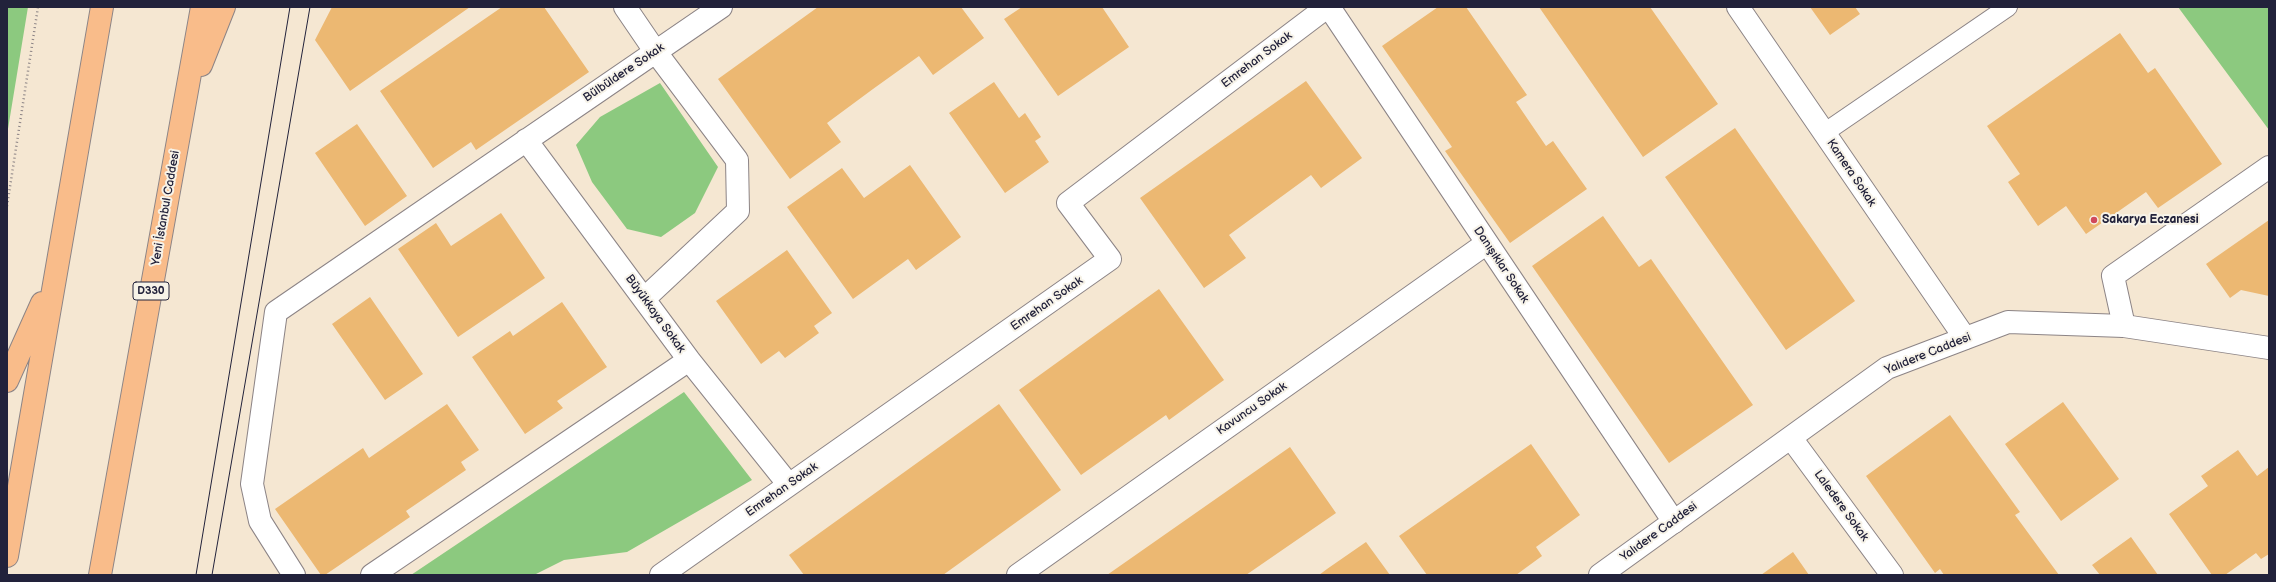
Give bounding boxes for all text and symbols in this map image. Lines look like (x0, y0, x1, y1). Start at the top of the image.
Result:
street label: Emrehan Sokak (1219, 29, 1295, 91)
street label: Bülbüldere Sokak (581, 41, 667, 105)
street label: Kamera Sokak (1823, 137, 1879, 209)
street label: Yeni İstanbul Caddesi (149, 149, 183, 267)
place label: Sakarya Eczanesi (2102, 213, 2199, 227)
marker: Sakarya Eczanesi (2089, 215, 2099, 225)
street label: Danışıklar Sokak (1470, 224, 1532, 306)
street label: Büyükkaya Sokak (622, 272, 688, 356)
street label: Emrehan Sokak (1008, 274, 1086, 334)
road number: D330 (133, 282, 169, 300)
street label: Yalıdere Caddesi (1883, 330, 1973, 378)
street label: Kavuncu Sokak (1214, 379, 1290, 439)
street label: Emrehan Sokak (743, 460, 821, 520)
street label: Laledere Sokak (1811, 468, 1871, 544)
street label: Yalıdere Caddesi (1618, 499, 1700, 565)

